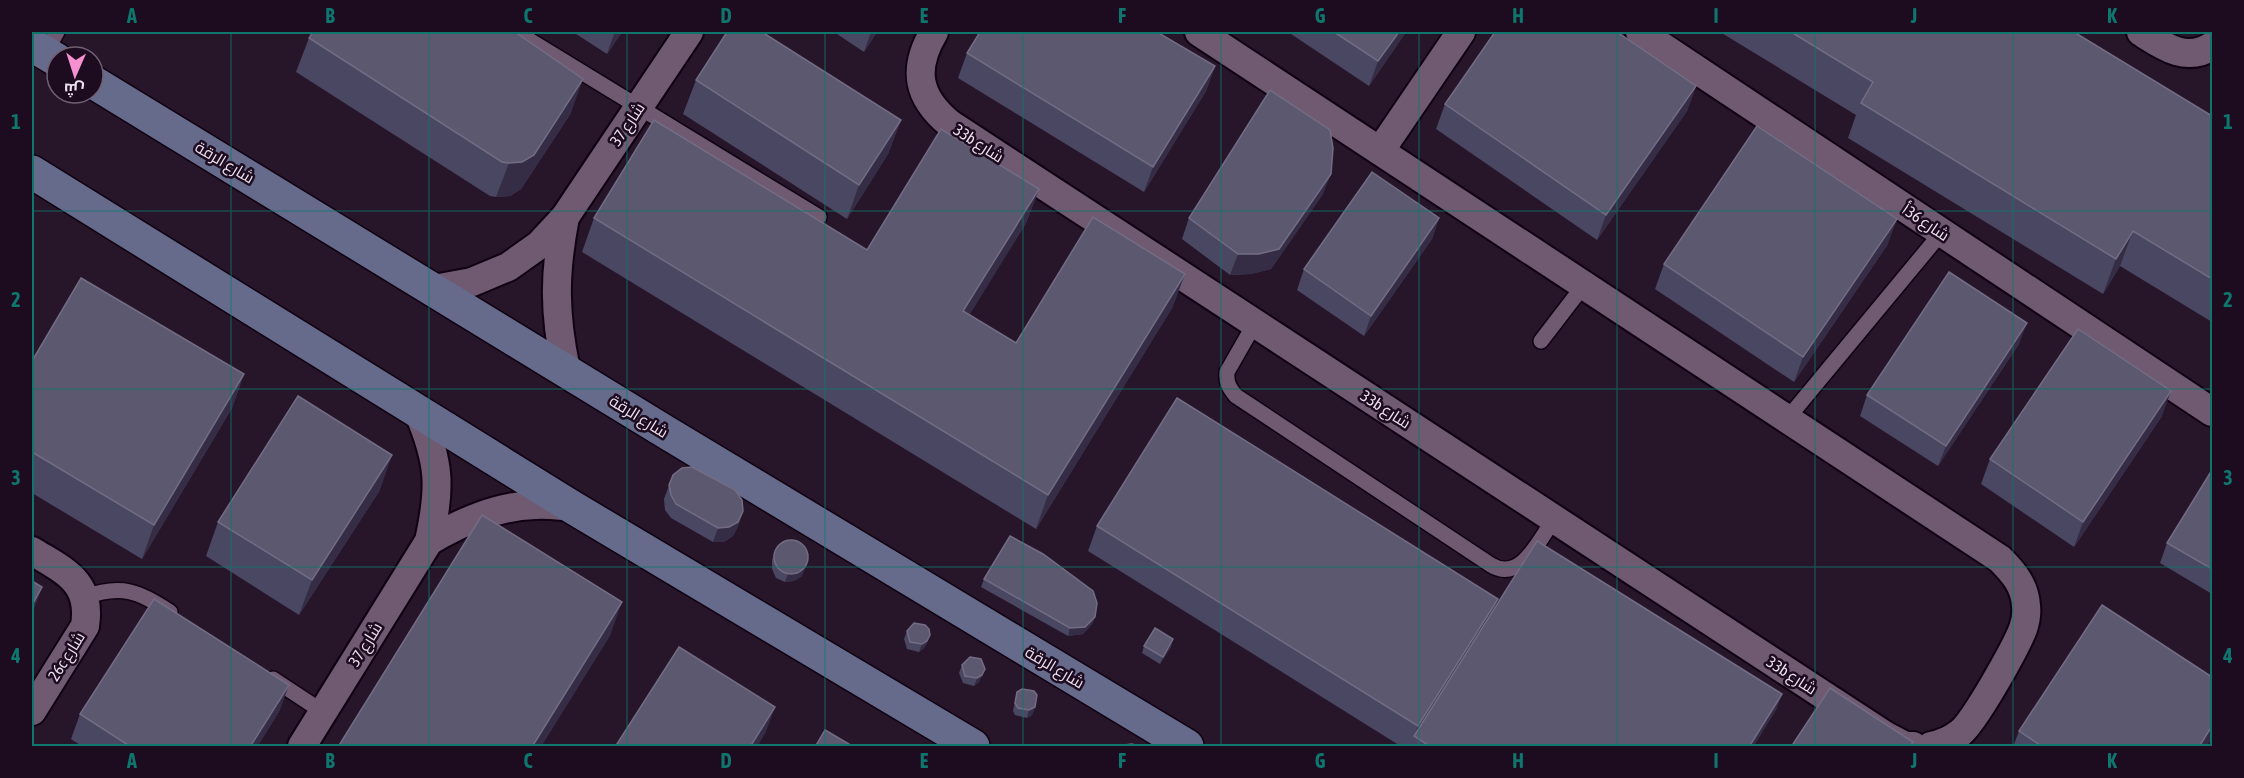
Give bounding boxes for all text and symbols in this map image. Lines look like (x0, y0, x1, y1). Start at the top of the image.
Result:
text: A (126, 4, 137, 27)
text: B (325, 4, 335, 27)
text: C (524, 4, 533, 27)
text: D (720, 4, 732, 27)
text: E (920, 4, 929, 27)
text: F (1118, 4, 1126, 27)
text: G (1315, 4, 1326, 27)
text: H (1512, 4, 1524, 27)
text: I (1713, 4, 1719, 27)
text: J (1910, 4, 1917, 27)
text: K (2107, 4, 2117, 27)
north arrow (45, 45, 105, 105)
text: ش (63, 79, 85, 100)
street label: شارع 37 (606, 99, 650, 151)
text: 1 (11, 110, 21, 133)
text: 1 (2223, 110, 2233, 133)
street label: 33b شارع (949, 120, 1007, 168)
street label: شارع الرقة (191, 137, 258, 189)
street label: شارع 36أ (1898, 200, 1953, 247)
text: 2 (11, 288, 21, 311)
text: 2 (2223, 288, 2233, 311)
street label: 33b شارع (1356, 386, 1414, 434)
street label: شارع الرقة (605, 391, 672, 444)
text: 3 (11, 466, 21, 489)
text: 3 (2223, 466, 2233, 489)
street label: شارع 37 (345, 619, 388, 671)
street label: 26c شارع (44, 628, 91, 685)
street label: شارع الرقة (1021, 642, 1088, 694)
text: 4 (10, 644, 21, 667)
text: 4 (2222, 644, 2233, 667)
street label: 33b شارع (1762, 652, 1820, 700)
text: A (126, 749, 137, 772)
text: B (325, 749, 335, 772)
text: C (524, 749, 533, 772)
text: D (720, 749, 732, 772)
text: E (920, 749, 929, 772)
text: F (1118, 749, 1126, 772)
text: G (1315, 749, 1326, 772)
text: H (1512, 749, 1524, 772)
text: I (1713, 749, 1719, 772)
text: J (1910, 749, 1917, 772)
text: K (2107, 749, 2117, 772)

